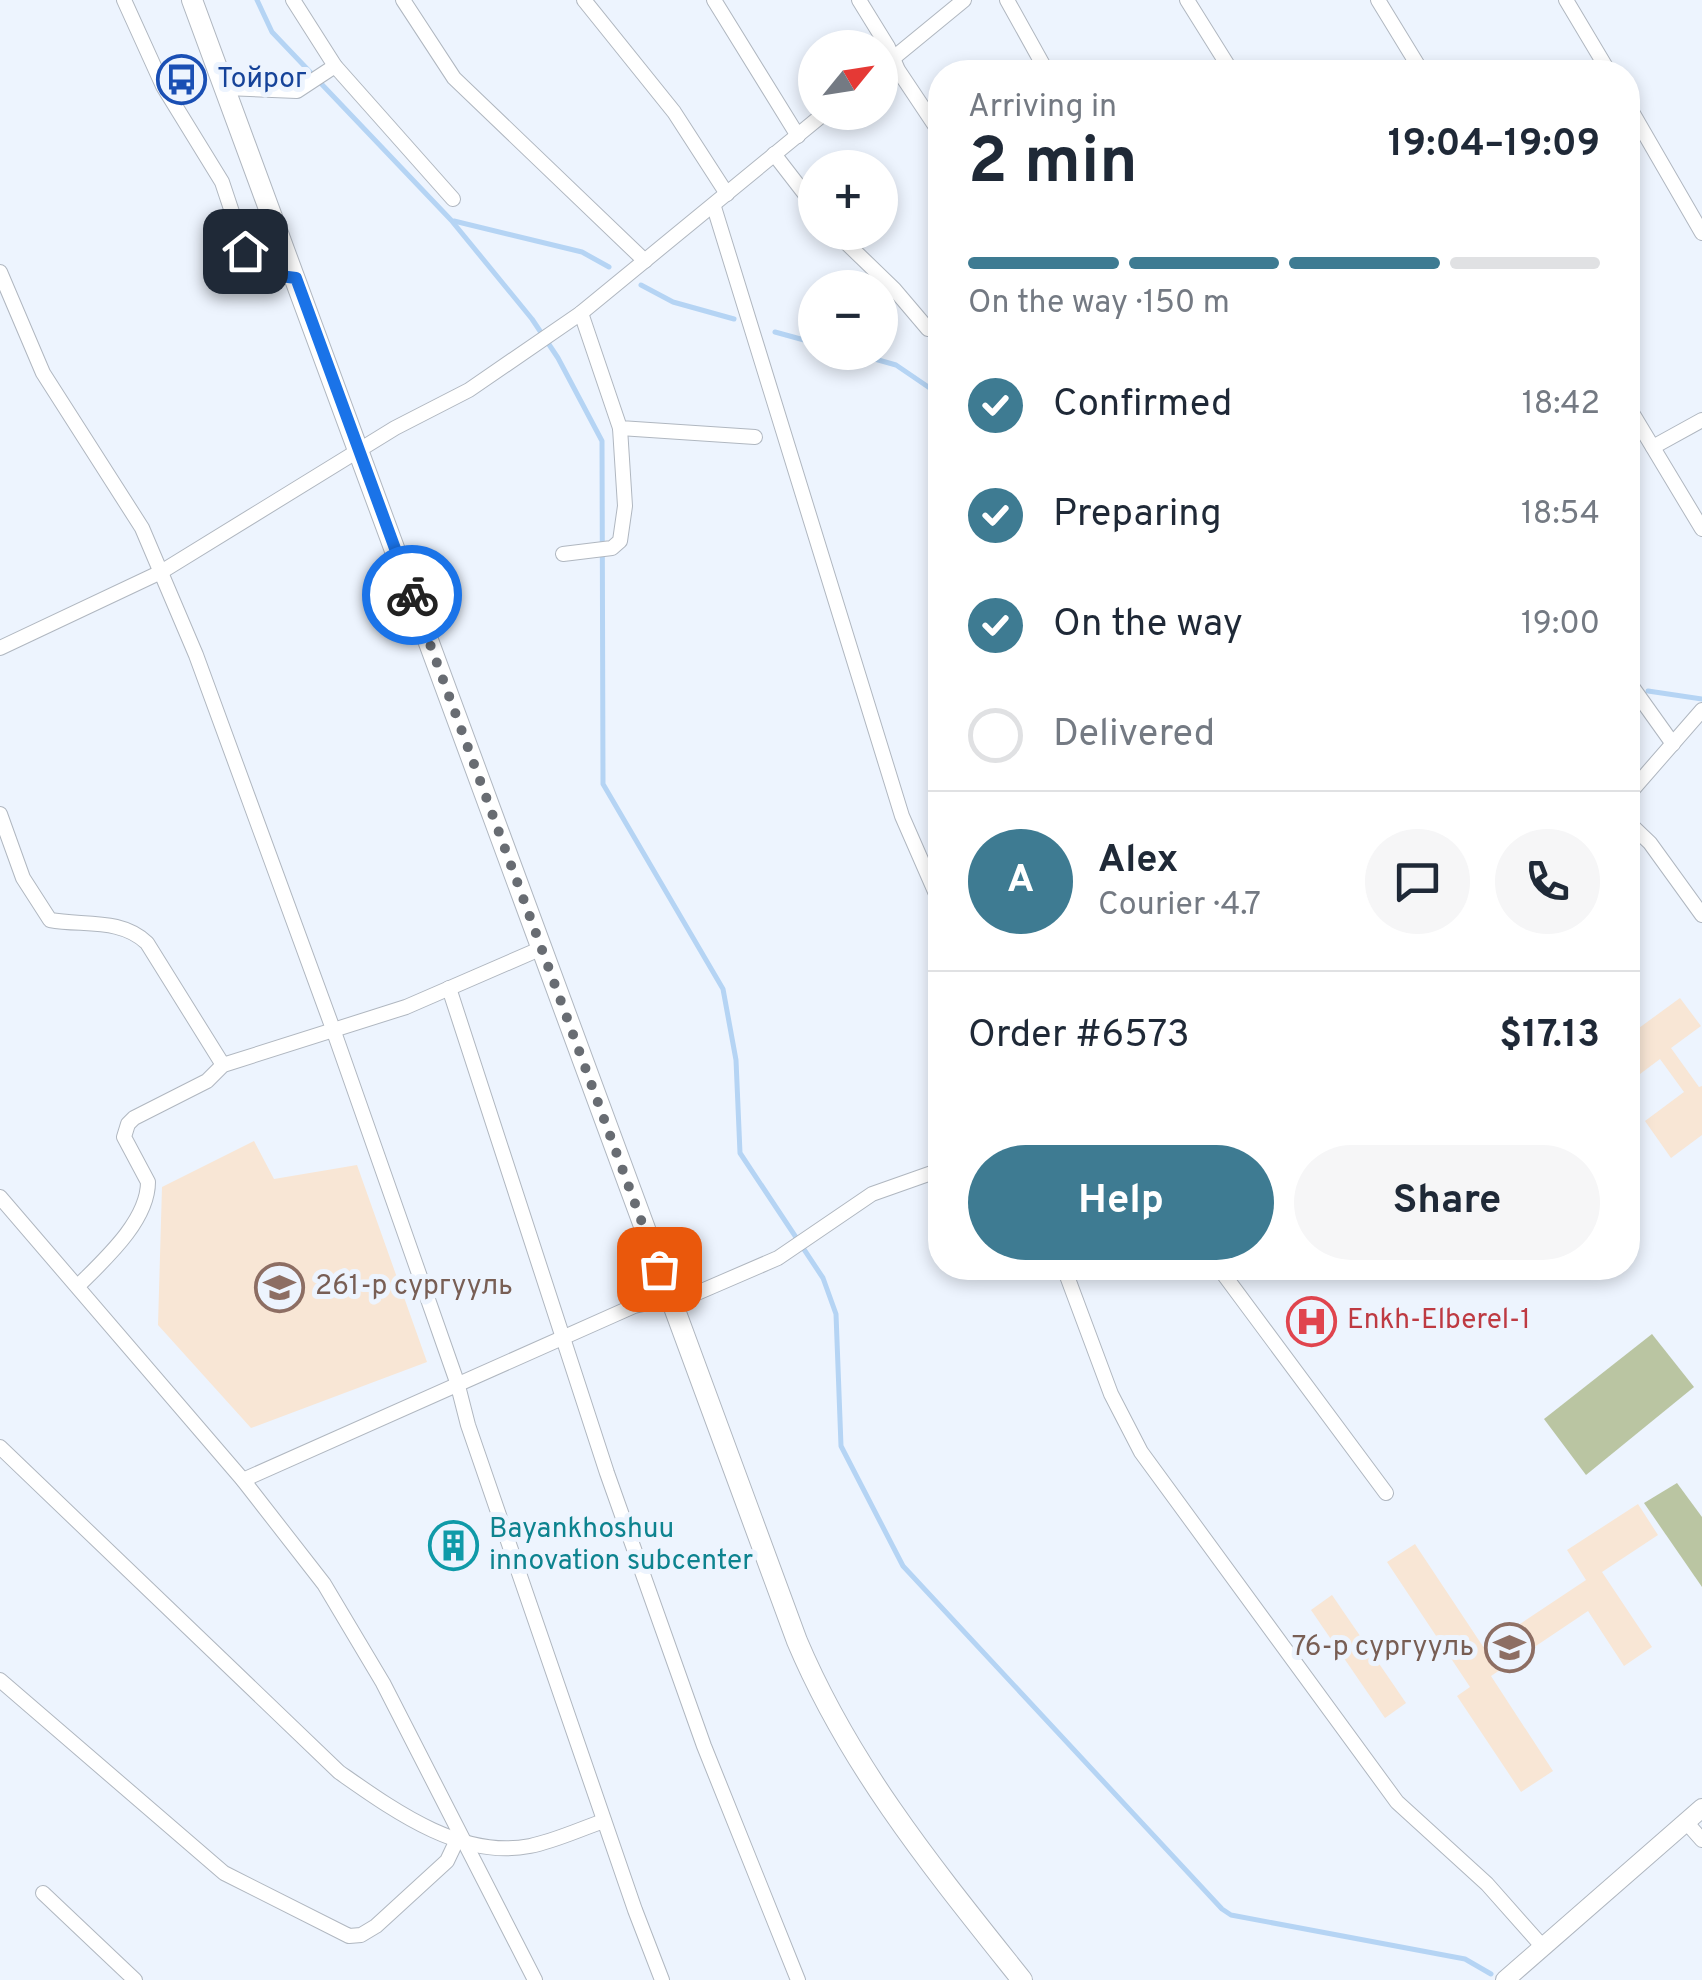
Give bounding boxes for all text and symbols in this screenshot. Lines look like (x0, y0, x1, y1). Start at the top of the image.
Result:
north arrow (798, 30, 898, 130)
map controls (798, 30, 898, 370)
bus stop icon: Тойрог (156, 54, 208, 106)
place label: Тойрог (217, 62, 307, 98)
text: Arriving in (968, 88, 1117, 128)
text: 19:04–19:09 (1388, 121, 1600, 170)
text: 2 min (968, 124, 1138, 206)
button: + (798, 150, 898, 250)
pin (203, 209, 288, 294)
icon: home (218, 224, 273, 279)
button: − (798, 270, 898, 370)
text: On the way · 150 m (968, 284, 1230, 324)
icon: check (968, 378, 1023, 433)
text: Confirmed (1053, 381, 1232, 430)
text: 18:42 (1522, 385, 1600, 425)
icon: check (968, 488, 1023, 543)
text: Preparing (1053, 491, 1222, 540)
text: 18:54 (1521, 495, 1600, 535)
courier (362, 545, 462, 645)
icon: bike (385, 568, 440, 623)
icon: check (968, 598, 1023, 653)
text: On the way (1053, 601, 1243, 650)
text: 19:00 (1521, 605, 1600, 645)
text: Delivered (1053, 711, 1215, 760)
button: chat (1365, 829, 1470, 934)
button: phone (1495, 829, 1600, 934)
text: Alex (1098, 837, 1178, 886)
text: A (1007, 857, 1034, 906)
text: Courier · 4.7 (1098, 886, 1261, 926)
text: Order #6573 (968, 1012, 1190, 1061)
text: $17.13 (1499, 1012, 1600, 1061)
button: Help (968, 1145, 1274, 1260)
button: Share (1294, 1145, 1600, 1260)
pin (617, 1227, 702, 1312)
icon: bag (632, 1242, 687, 1297)
school or university icon: 261-р сургууль (254, 1261, 306, 1313)
place label: 261-р сургууль (315, 1269, 513, 1305)
hospital icon: Enkh-Elberel-1 (1286, 1295, 1338, 1347)
place label: Enkh-Elberel-1 (1347, 1303, 1531, 1339)
place label: Bayankhoshuu innovation subcenter (489, 1512, 753, 1580)
building icon: Bayankhoshuu innovation subcenter (428, 1520, 480, 1572)
school or university icon: 76-р сургууль (1483, 1622, 1535, 1674)
place label: 76-р сургууль (1292, 1630, 1474, 1666)

